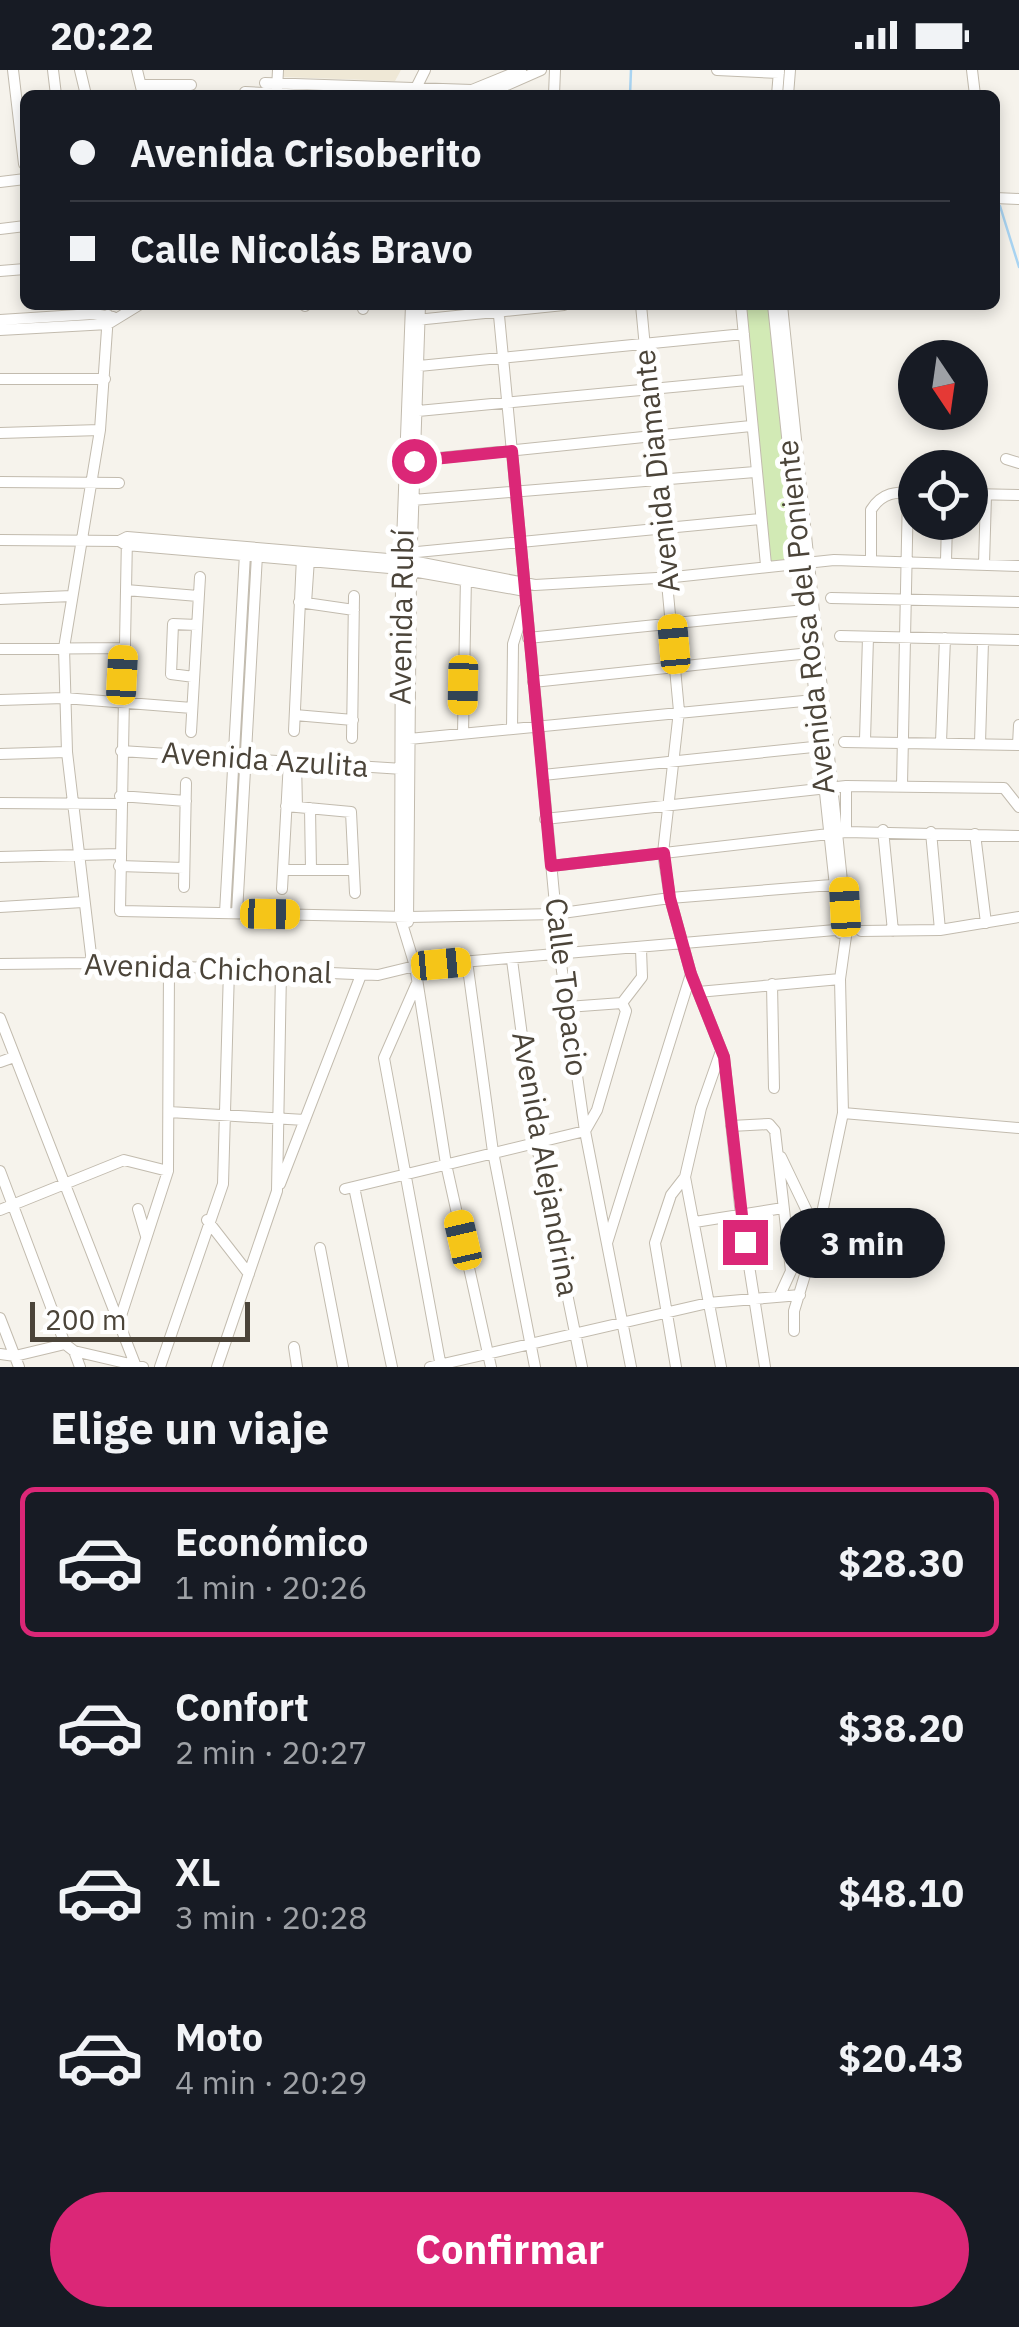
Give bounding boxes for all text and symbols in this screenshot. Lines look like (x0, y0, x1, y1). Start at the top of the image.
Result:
text: 20:22 (50, 11, 154, 60)
text: Avenida Crisoberito (130, 128, 482, 177)
text: Calle Nicolás Bravo (130, 224, 473, 273)
north arrow (898, 340, 988, 430)
map controls (898, 340, 988, 540)
street label: Avenida Diamante (623, 348, 688, 595)
street label: Avenida Rosa del Poniente (766, 438, 843, 796)
route start (392, 439, 437, 484)
button: locate (898, 450, 988, 540)
street label: Avenida Rubí (379, 528, 422, 705)
car (656, 613, 692, 675)
car (105, 644, 139, 706)
car (447, 655, 479, 715)
street label: Avenida Azulita (160, 732, 370, 785)
car (828, 876, 862, 938)
street label: Calle Topacio (537, 896, 598, 1078)
car (240, 898, 300, 930)
street label: Avenida Chichonal (83, 944, 333, 991)
car (410, 946, 472, 982)
street label: Avenida Alejandrina (504, 1028, 589, 1299)
car (442, 1207, 484, 1273)
callout: 3 min (780, 1207, 945, 1277)
route end (723, 1220, 768, 1265)
text: 3 min (821, 1222, 904, 1264)
scale bar (30, 1297, 250, 1342)
text: 200 m (45, 1301, 126, 1338)
text: Elige un viaje (50, 1398, 329, 1456)
icon: car (55, 1517, 145, 1607)
text: Económico (175, 1517, 368, 1566)
text: $28.30 (838, 1538, 964, 1587)
text: 1 min · 20:26 (175, 1566, 368, 1608)
icon: car (55, 1682, 145, 1772)
text: Confort (175, 1682, 309, 1731)
text: $38.20 (838, 1703, 964, 1752)
text: 2 min · 20:27 (175, 1731, 368, 1773)
icon: car (55, 1847, 145, 1937)
text: XL (175, 1847, 221, 1896)
text: $48.10 (838, 1868, 964, 1917)
text: 3 min · 20:28 (175, 1896, 368, 1938)
icon: car (55, 2012, 145, 2102)
text: Moto (175, 2012, 263, 2061)
text: $20.43 (838, 2033, 964, 2082)
text: 4 min · 20:29 (175, 2061, 368, 2103)
button: Confirmar (50, 2192, 969, 2307)

